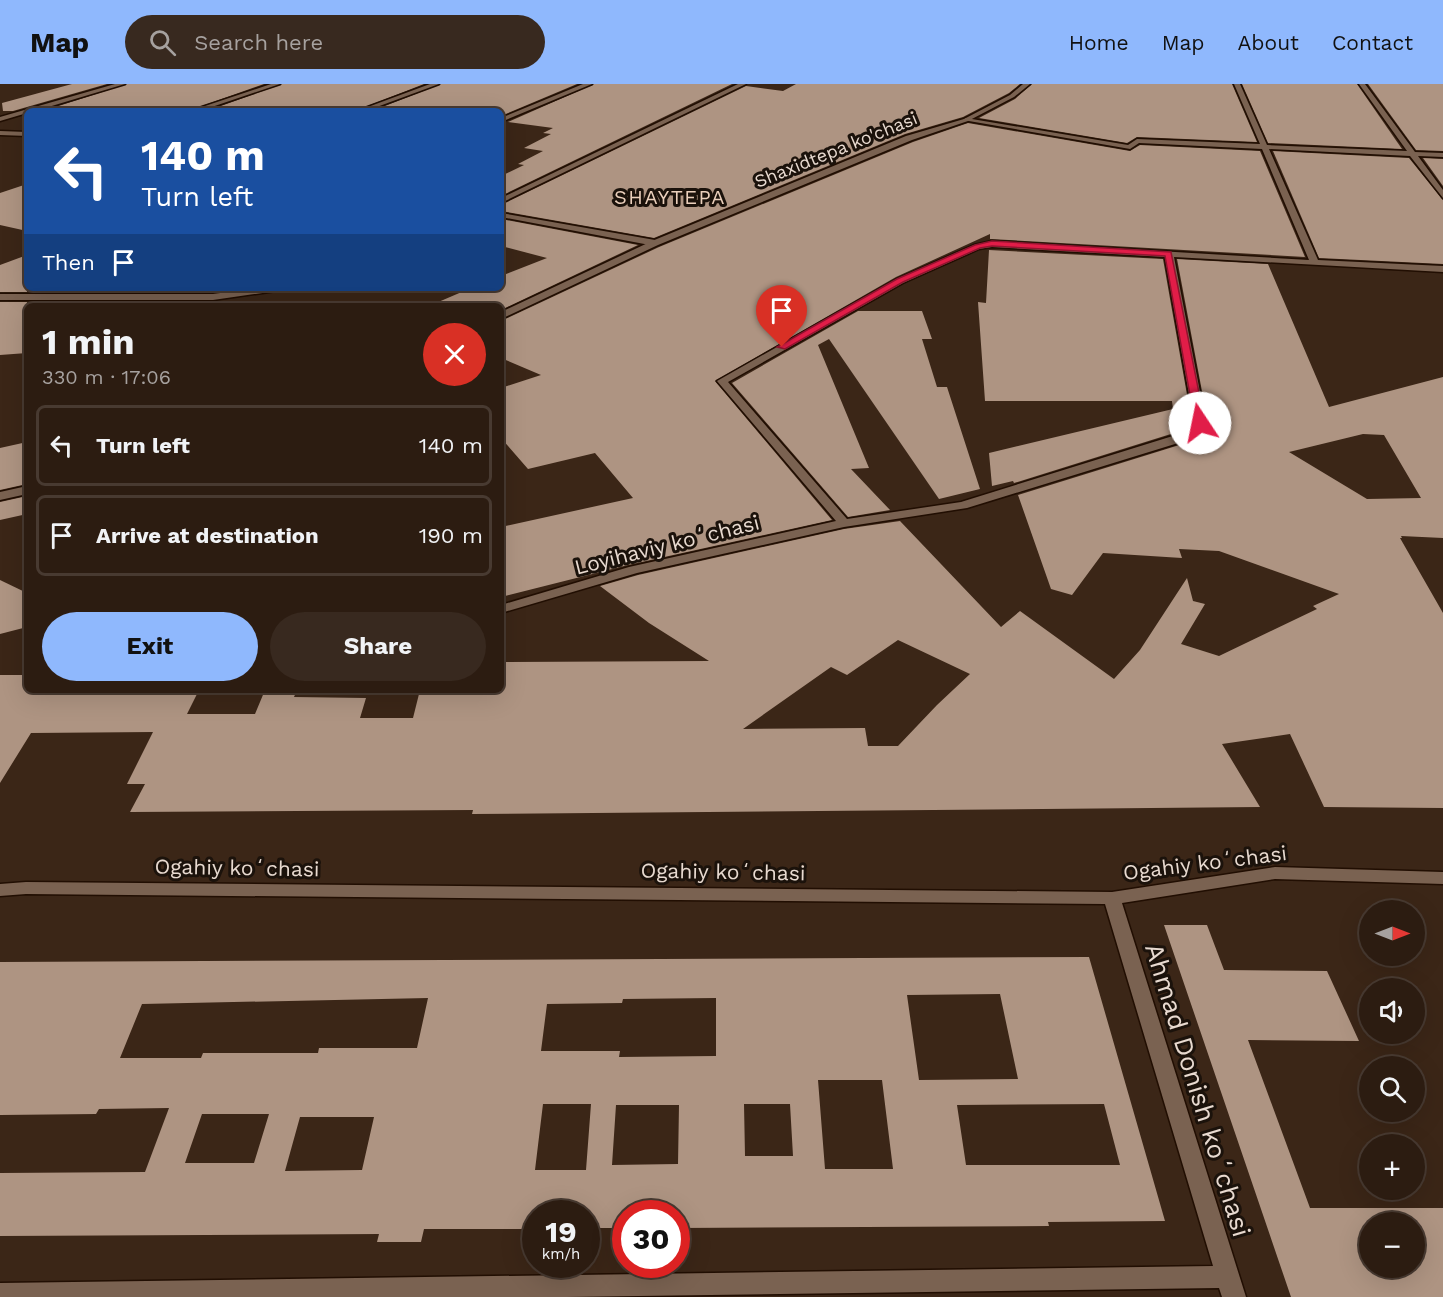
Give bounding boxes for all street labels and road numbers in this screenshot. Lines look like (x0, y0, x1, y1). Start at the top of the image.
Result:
street label: Shaxidtepa ko'chasi (751, 107, 920, 192)
street label: Loyihaviy koʻchasi (572, 509, 762, 580)
street label: Ogahiy koʻchasi (1122, 840, 1288, 885)
street label: Ogahiy koʻchasi (154, 854, 320, 881)
street label: Ogahiy koʻchasi (640, 858, 806, 885)
street label: Ahmad Donish koʻchasi (1139, 940, 1257, 1240)

